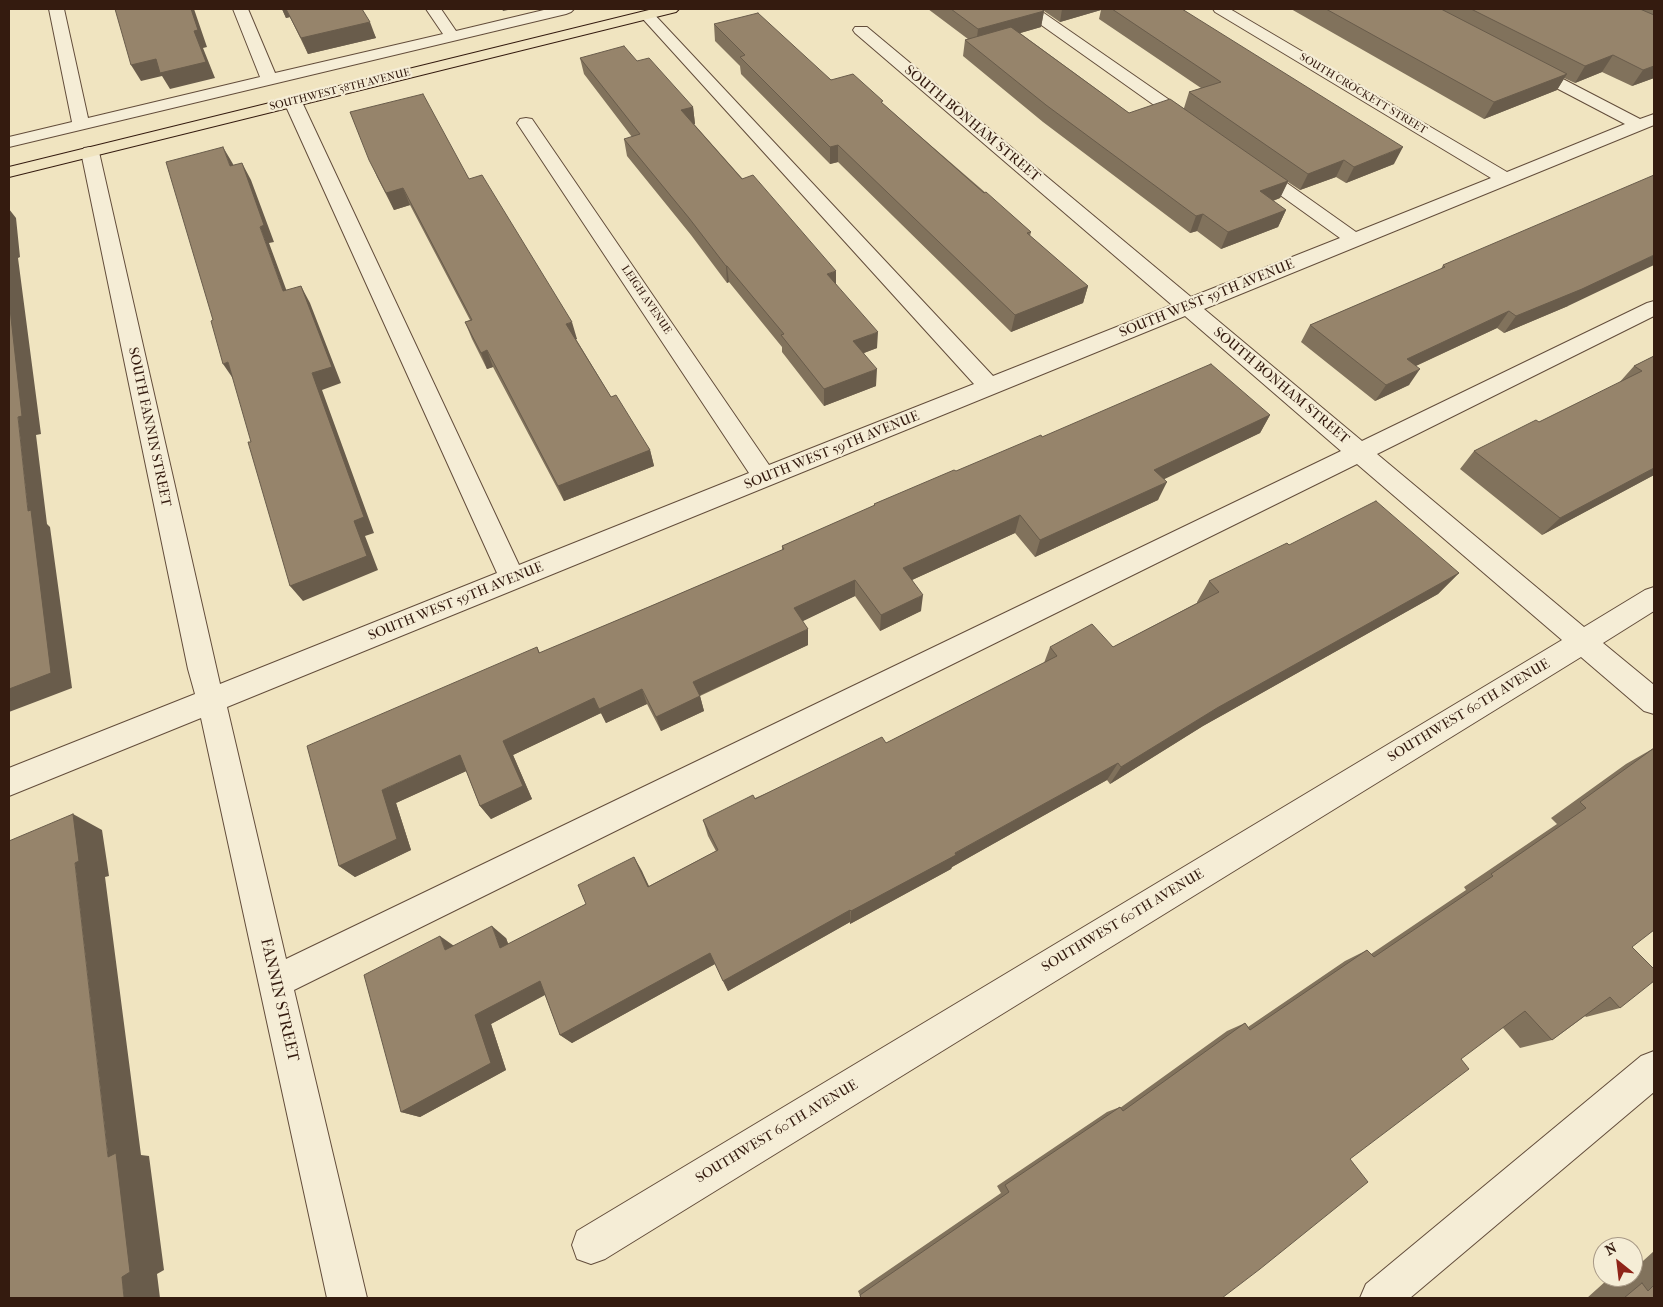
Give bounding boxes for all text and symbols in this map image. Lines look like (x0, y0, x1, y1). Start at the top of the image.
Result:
street label: SOUTH CROCKETT STREET (1297, 51, 1429, 137)
street label: SOUTH BONHAM STREET (901, 62, 1043, 186)
street label: SOUTHWEST 58TH AVENUE (268, 66, 412, 114)
street label: SOUTH WEST 59TH AVENUE (1117, 256, 1297, 342)
street label: LEIGH AVENUE (618, 263, 674, 337)
street label: SOUTH BONHAM STREET (1210, 324, 1352, 448)
street label: SOUTH FANNIN STREET (124, 346, 174, 508)
street label: SOUTH WEST 59TH AVENUE (742, 408, 922, 494)
street label: SOUTH WEST 59TH AVENUE (366, 559, 546, 645)
street label: SOUTHWEST 60TH AVENUE (1385, 656, 1553, 766)
street label: SOUTHWEST 60TH AVENUE (1039, 866, 1207, 976)
street label: FANNIN STREET (256, 937, 302, 1063)
street label: SOUTHWEST 60TH AVENUE (693, 1077, 861, 1187)
north arrow (1593, 1237, 1643, 1287)
text: N (1602, 1239, 1620, 1259)

